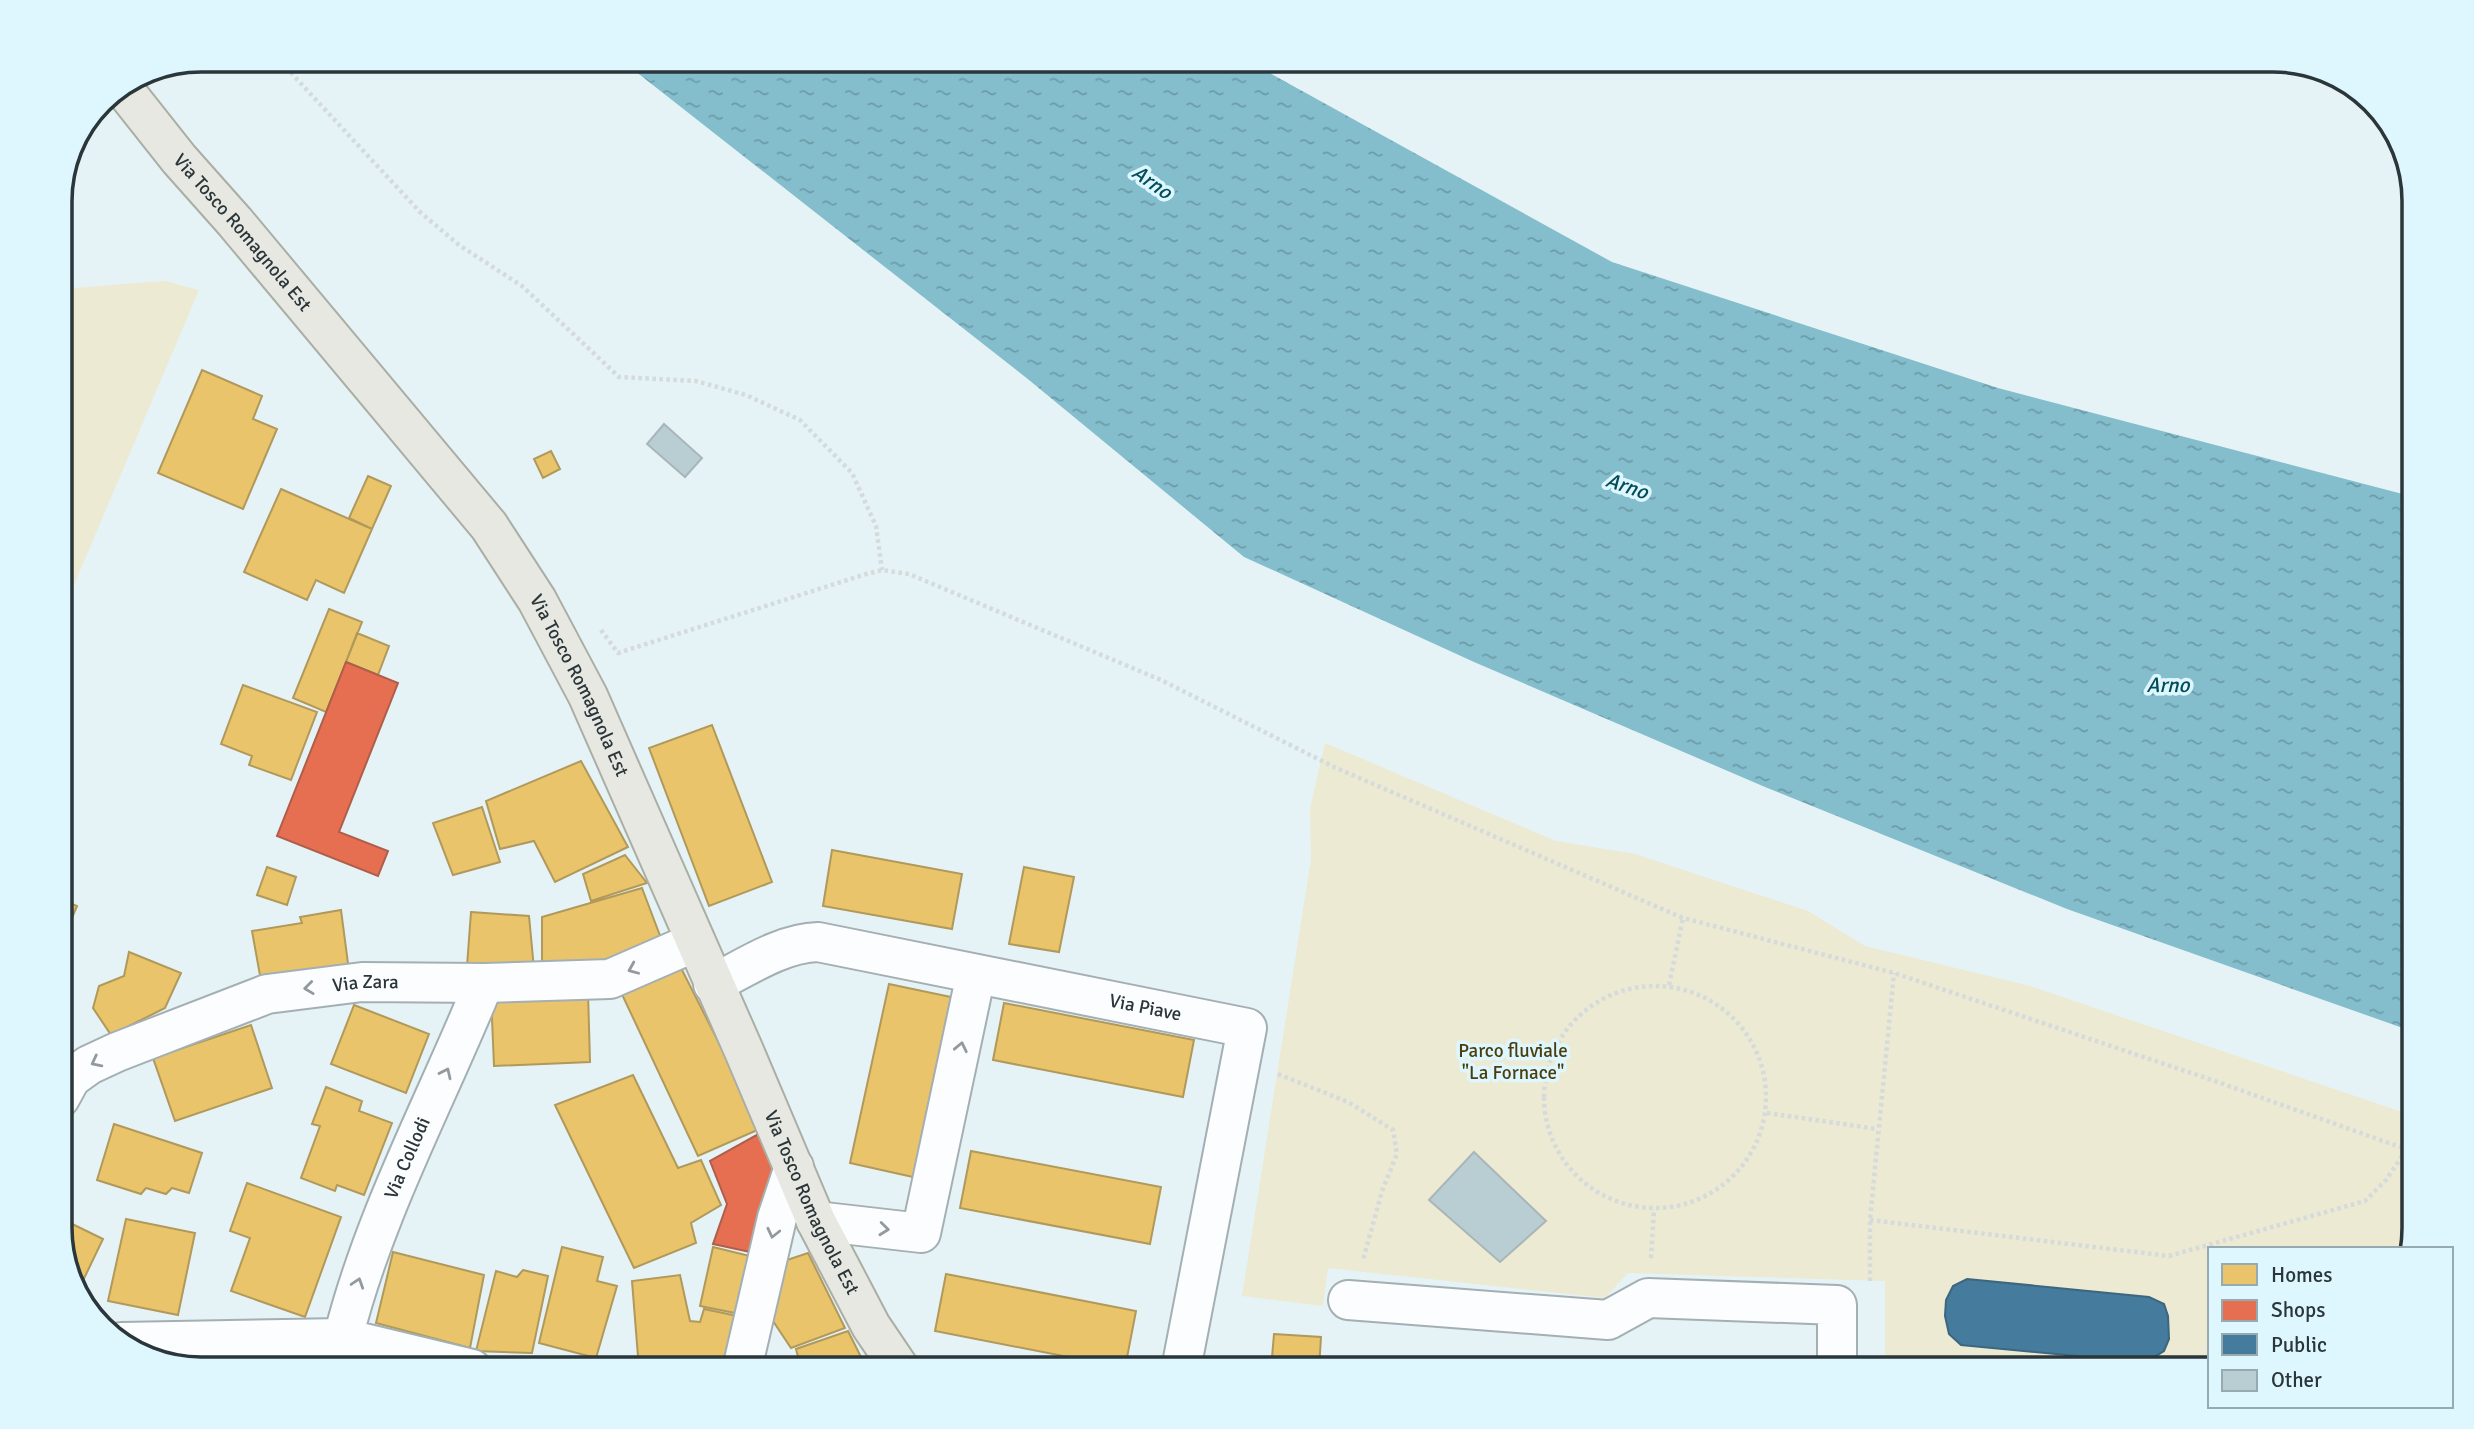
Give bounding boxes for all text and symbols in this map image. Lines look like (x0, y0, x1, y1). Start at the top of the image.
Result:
street label: Via Tosco Romagnola Est (168, 149, 317, 317)
water label: Arno (1127, 159, 1178, 206)
water label: Arno (1602, 467, 1653, 506)
street label: Via Tosco Romagnola Est (524, 590, 634, 781)
water label: Arno (2147, 672, 2191, 698)
one-way arrow (627, 961, 639, 975)
street label: Via Zara (331, 970, 399, 998)
one-way arrow (304, 981, 315, 996)
street label: Via Piave (1107, 989, 1184, 1027)
park label: Parco fluviale "La Fornace" (1458, 1039, 1568, 1085)
one-way arrow (952, 1041, 967, 1053)
one-way arrow (91, 1054, 103, 1068)
one-way arrow (438, 1068, 452, 1080)
street label: Via Tosco Romagnola Est (759, 1107, 865, 1299)
street label: Via Collodi (379, 1113, 436, 1203)
one-way arrow (878, 1221, 890, 1236)
one-way arrow (767, 1227, 782, 1239)
legend (2208, 1247, 2453, 1408)
text: Homes (2271, 1262, 2333, 1288)
one-way arrow (350, 1277, 364, 1289)
text: Shops (2271, 1297, 2325, 1323)
text: Public (2271, 1332, 2327, 1358)
text: Other (2271, 1367, 2322, 1393)

